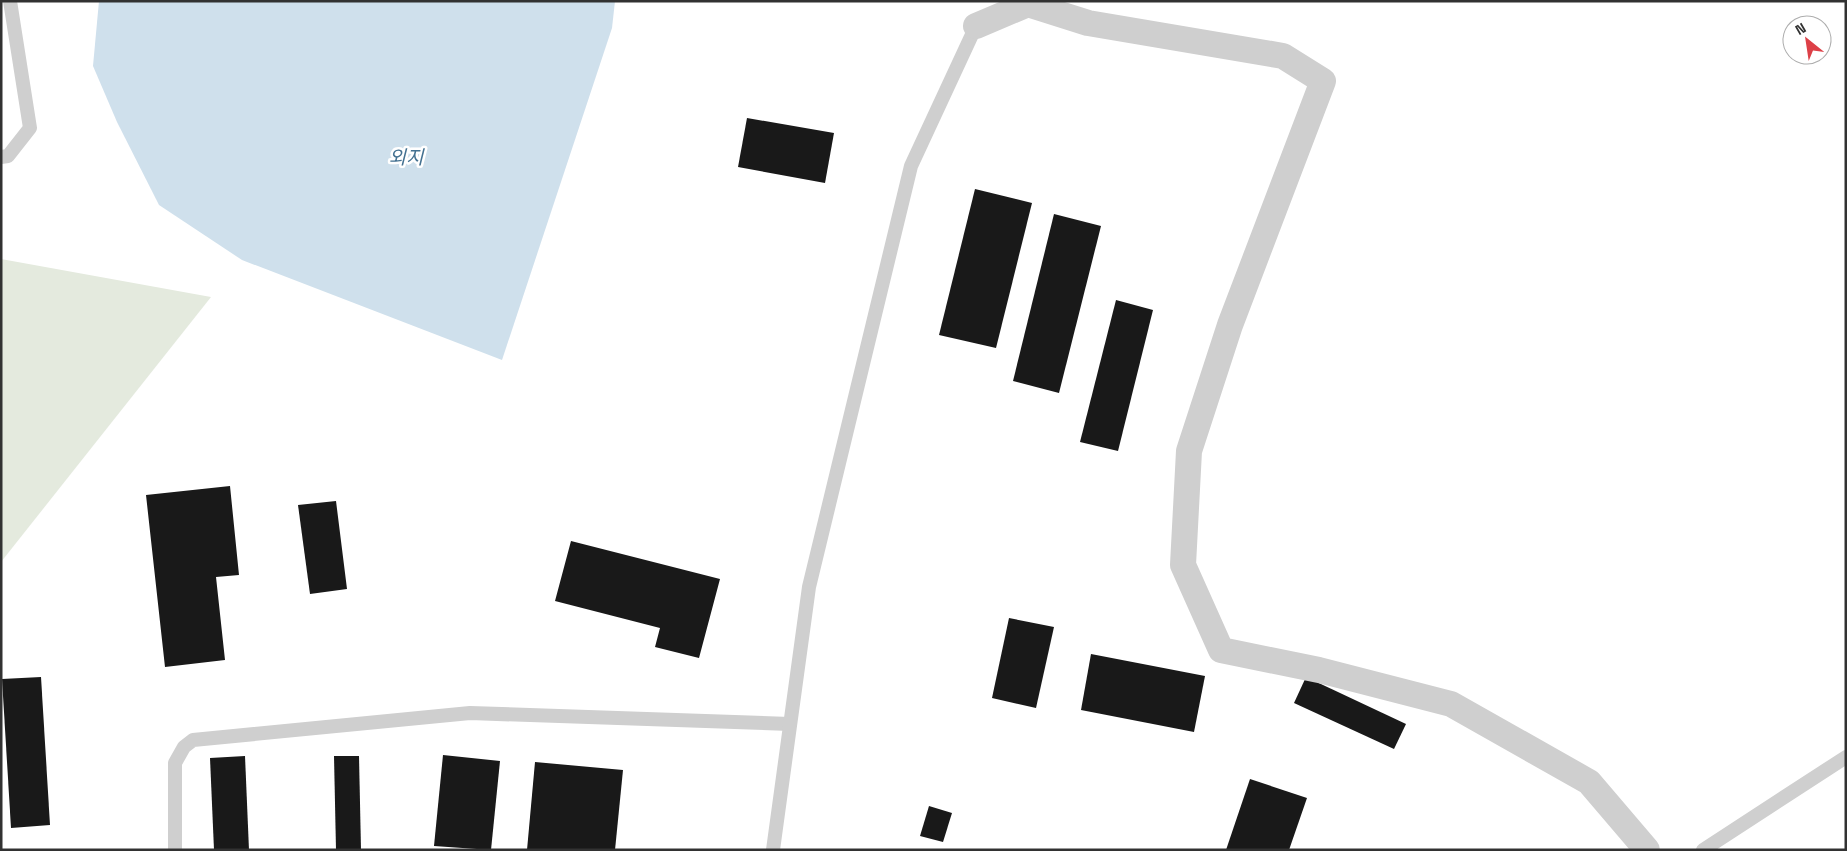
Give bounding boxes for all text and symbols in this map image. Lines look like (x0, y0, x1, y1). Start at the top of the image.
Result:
north arrow (1782, 15, 1832, 65)
text: N (1792, 19, 1809, 39)
water label: 외지 (389, 145, 425, 170)

